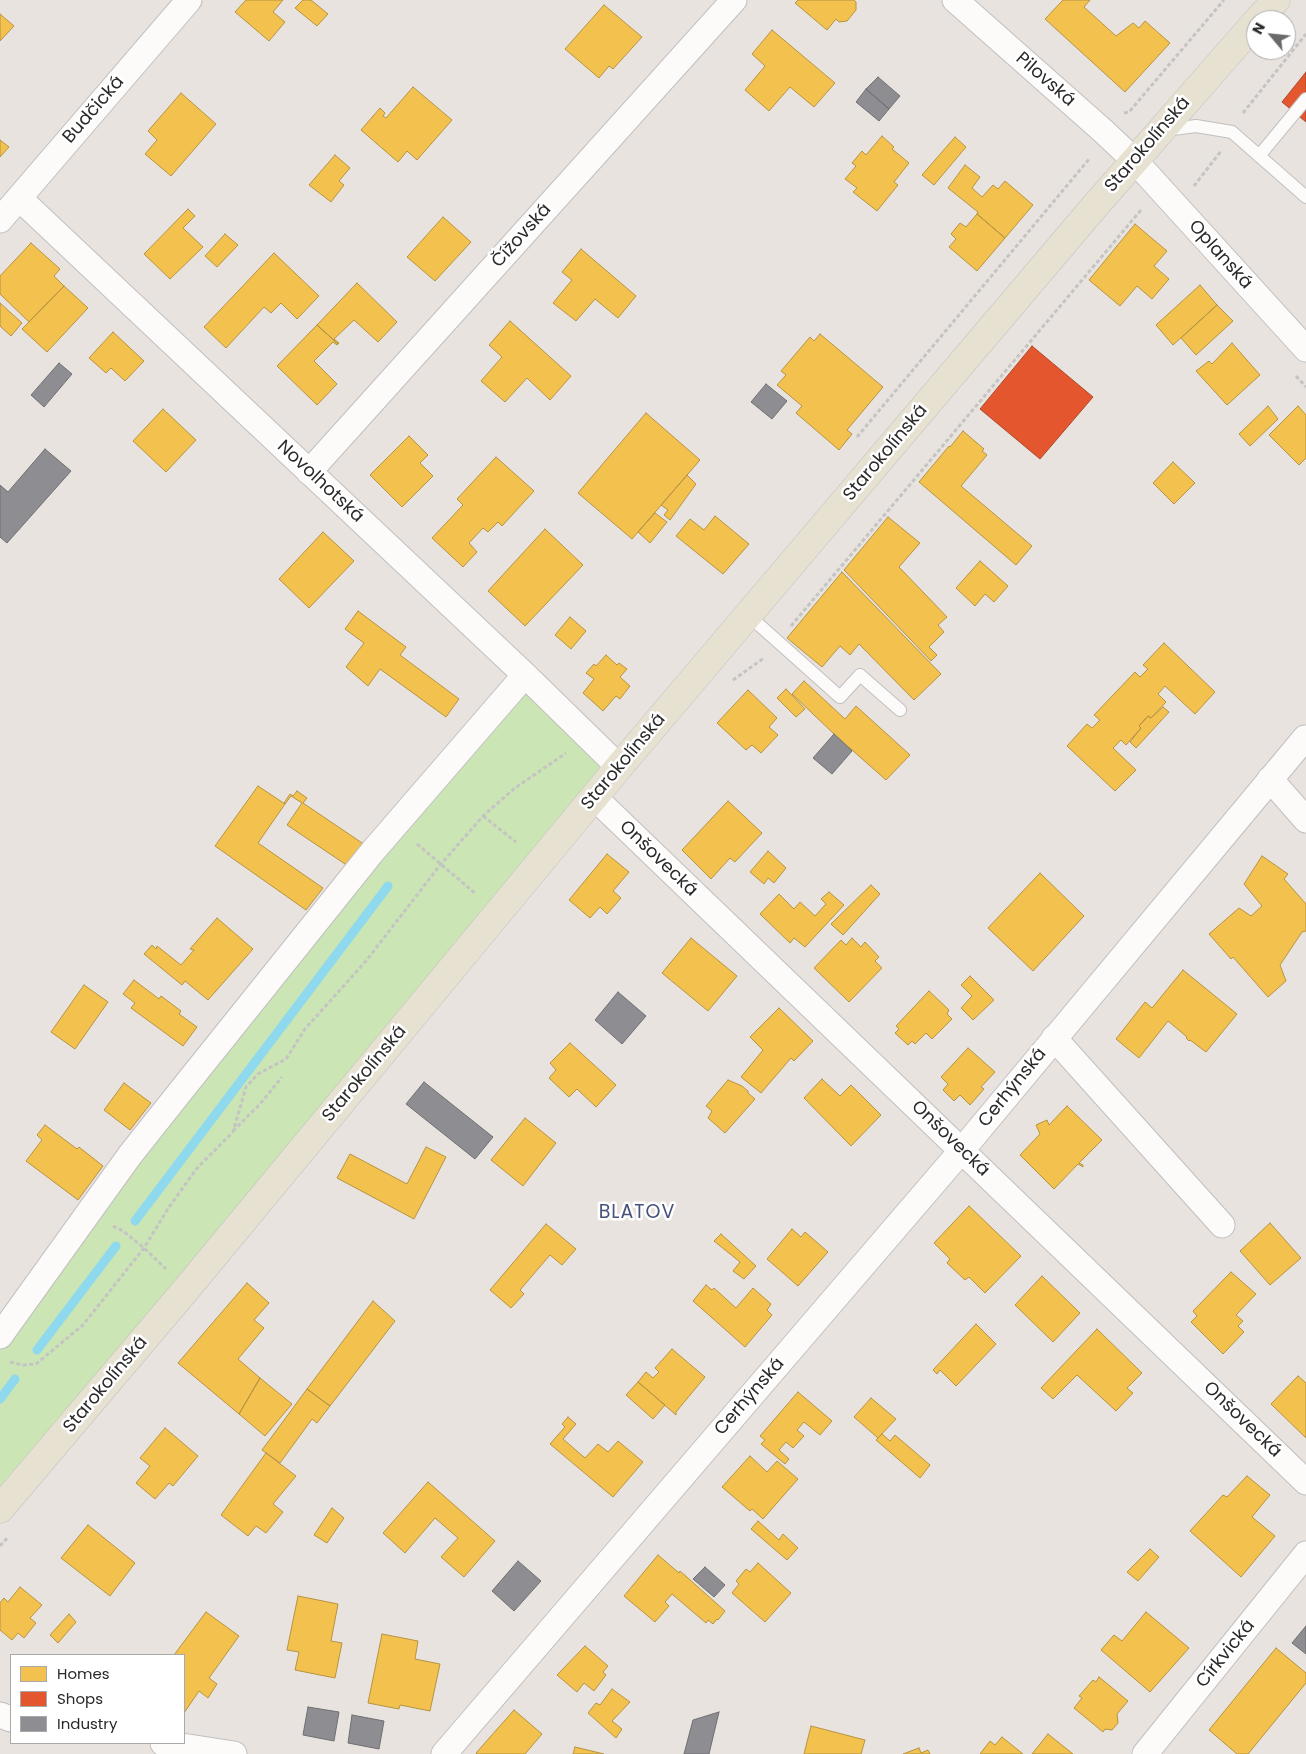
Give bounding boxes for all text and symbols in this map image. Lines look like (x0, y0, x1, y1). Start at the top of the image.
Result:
north arrow (1246, 10, 1296, 60)
text: N (1247, 19, 1270, 38)
street label: Pilovská (1011, 48, 1079, 112)
street label: Budčická (59, 72, 129, 148)
street label: Starokolínská (1101, 93, 1195, 197)
street label: Čížovská (488, 199, 556, 273)
street label: Oplanská (1183, 216, 1257, 294)
street label: Starokolínská (839, 400, 933, 506)
street label: Novolhotská (272, 436, 368, 528)
street label: Starokolínská (577, 709, 671, 815)
street label: Onšovecká (614, 816, 702, 902)
street label: Starokolínská (318, 1021, 412, 1127)
street label: Cerhýnská (974, 1044, 1052, 1132)
street label: Onšovecká (906, 1096, 994, 1182)
district label: BLATOV (598, 1202, 676, 1224)
street label: Starokolínská (59, 1332, 153, 1438)
street label: Cerhýnská (710, 1354, 790, 1440)
street label: Onšovecká (1198, 1377, 1286, 1463)
street label: Církvická (1192, 1616, 1260, 1692)
legend (10, 1654, 185, 1744)
text: Homes (57, 1663, 110, 1684)
text: Shops (57, 1688, 103, 1709)
text: Industry (57, 1713, 117, 1734)

